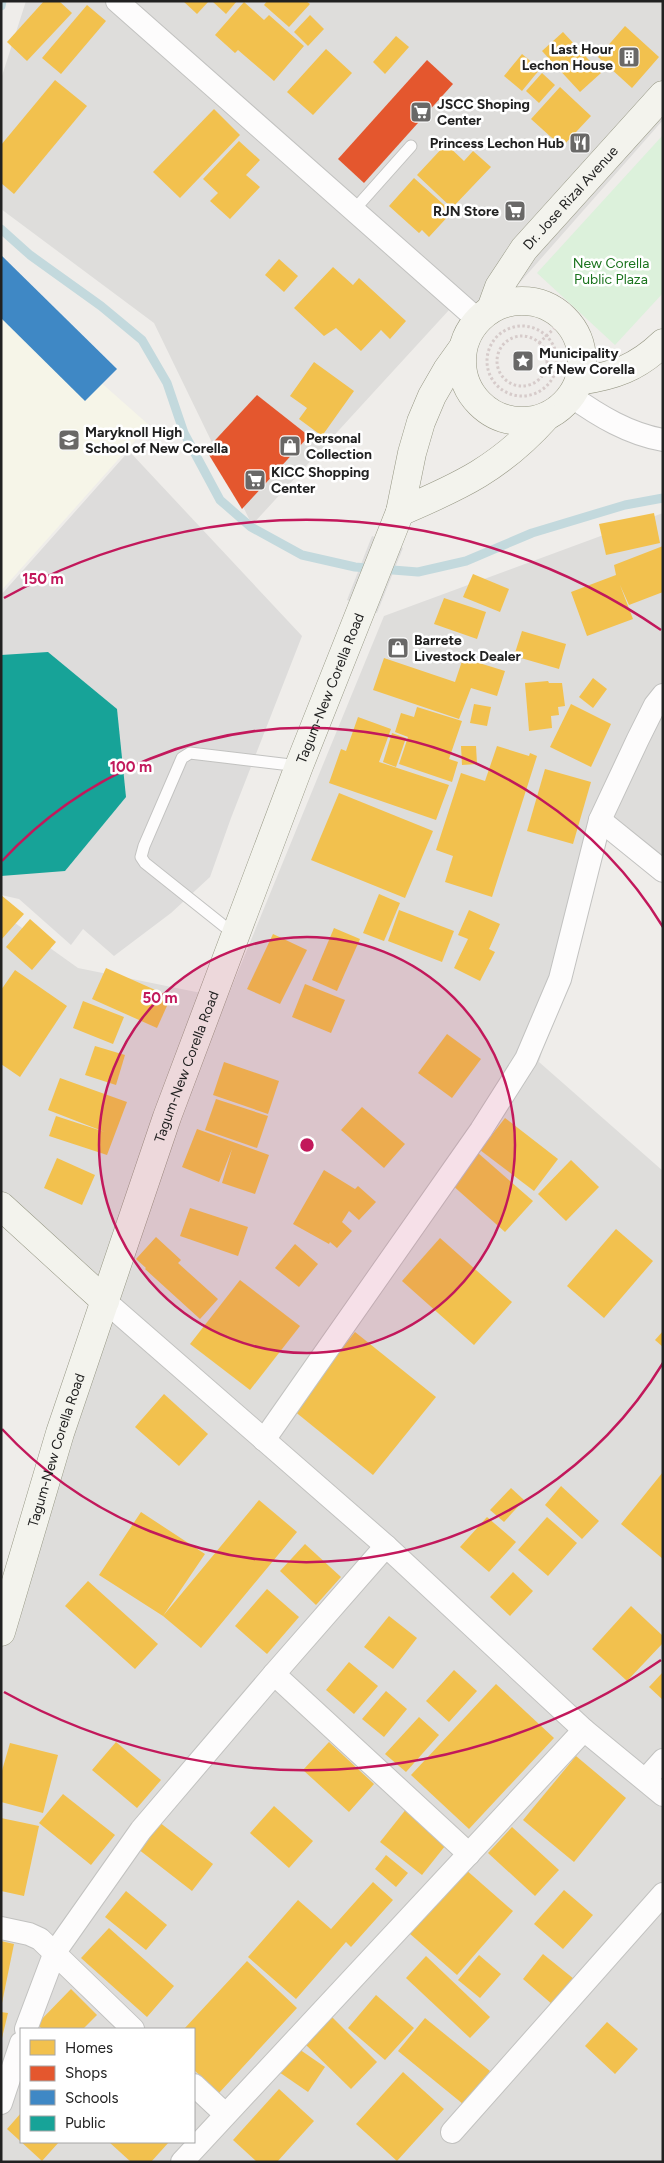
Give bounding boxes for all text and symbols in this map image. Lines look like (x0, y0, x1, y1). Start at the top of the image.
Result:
place label: Last Hour Lechon House (522, 41, 614, 74)
building icon: Last Hour Lechon House (617, 45, 641, 69)
place label: JSCC Shoping Center (437, 96, 530, 129)
supermarket icon: JSCC Shoping Center (409, 100, 433, 124)
restaurant icon: Princess Lechon Hub (568, 131, 592, 155)
place label: Princess Lechon Hub (430, 135, 564, 152)
street label: Dr. Jose Rizal Avenue (520, 142, 622, 253)
supermarket icon: RJN Store (503, 199, 527, 223)
place label: RJN Store (433, 203, 499, 220)
park label: New Corella Public Plaza (573, 255, 649, 288)
place label: Municipality of New Corella (539, 345, 635, 378)
place icon: Municipality of New Corella (511, 349, 535, 373)
place label: Maryknoll High School of New Corella (85, 424, 228, 457)
school or university icon: Maryknoll High School of New Corella (57, 428, 81, 452)
place label: Personal Collection (306, 430, 372, 463)
shop icon: Personal Collection (278, 434, 302, 458)
place label: KICC Shopping Center (271, 464, 369, 497)
supermarket icon: KICC Shopping Center (243, 468, 267, 492)
text: 150 m (22, 570, 64, 588)
street label: Tagum-New Corella Road (293, 611, 368, 766)
place label: Barrete Livestock Dealer (414, 632, 521, 665)
shop icon: Barrete Livestock Dealer (386, 636, 410, 660)
text: 100 m (110, 758, 152, 776)
text: 50 m (142, 989, 178, 1007)
street label: Tagum-New Corella Road (151, 989, 223, 1145)
centre of rings (298, 1136, 316, 1154)
street label: Tagum-New Corella Road (25, 1371, 89, 1529)
legend (20, 2028, 195, 2143)
text: Homes (65, 2039, 113, 2057)
text: Shops (65, 2064, 107, 2082)
text: Schools (65, 2089, 118, 2107)
text: Public (65, 2114, 106, 2132)

